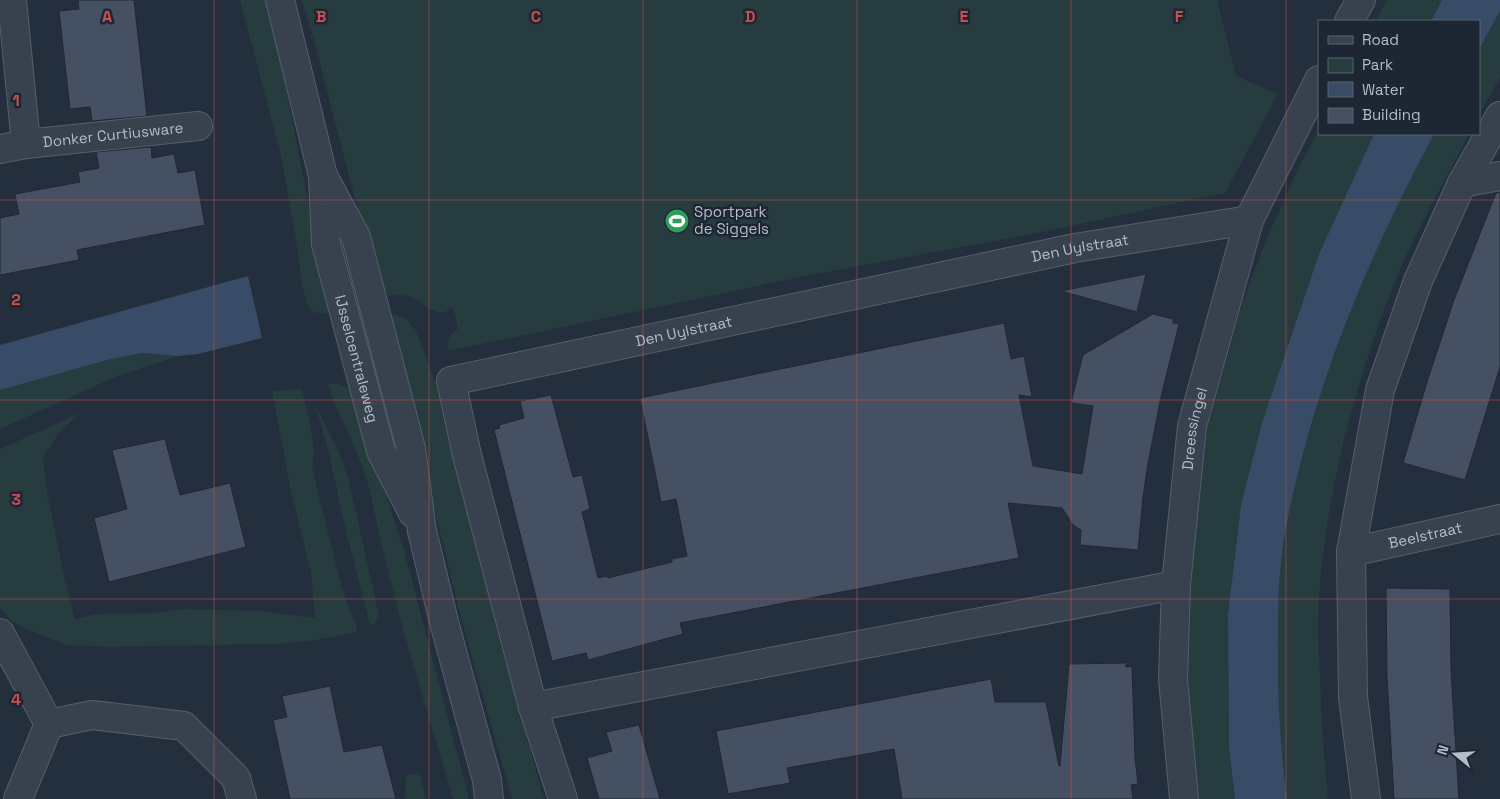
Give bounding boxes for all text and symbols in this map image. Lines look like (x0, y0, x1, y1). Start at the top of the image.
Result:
text: A (102, 6, 112, 27)
text: B (316, 6, 326, 27)
text: C (531, 6, 541, 27)
text: D (745, 6, 755, 27)
text: E (960, 6, 969, 27)
text: F (1175, 6, 1184, 27)
legend (1318, 20, 1480, 135)
text: Road (1362, 30, 1399, 49)
text: Park (1362, 55, 1393, 74)
text: Water (1362, 80, 1405, 99)
text: 1 (12, 90, 20, 111)
text: Building (1362, 105, 1421, 124)
street label: Donker Curtiusware (42, 118, 184, 151)
place label: Sportpark de Siggels (694, 202, 769, 238)
sports icon: Sportpark de Siggels (664, 208, 690, 234)
street label: Den Uylstraat (1030, 229, 1130, 266)
text: 2 (11, 289, 21, 310)
street label: IJsselcentraleweg (331, 293, 383, 425)
street label: Den Uylstraat (634, 311, 734, 350)
street label: Dreessingel (1178, 385, 1211, 471)
text: 3 (11, 489, 21, 510)
street label: Beelstraat (1386, 518, 1464, 552)
text: 4 (11, 689, 21, 710)
north arrow (1430, 729, 1480, 779)
text: N (1433, 743, 1453, 757)

